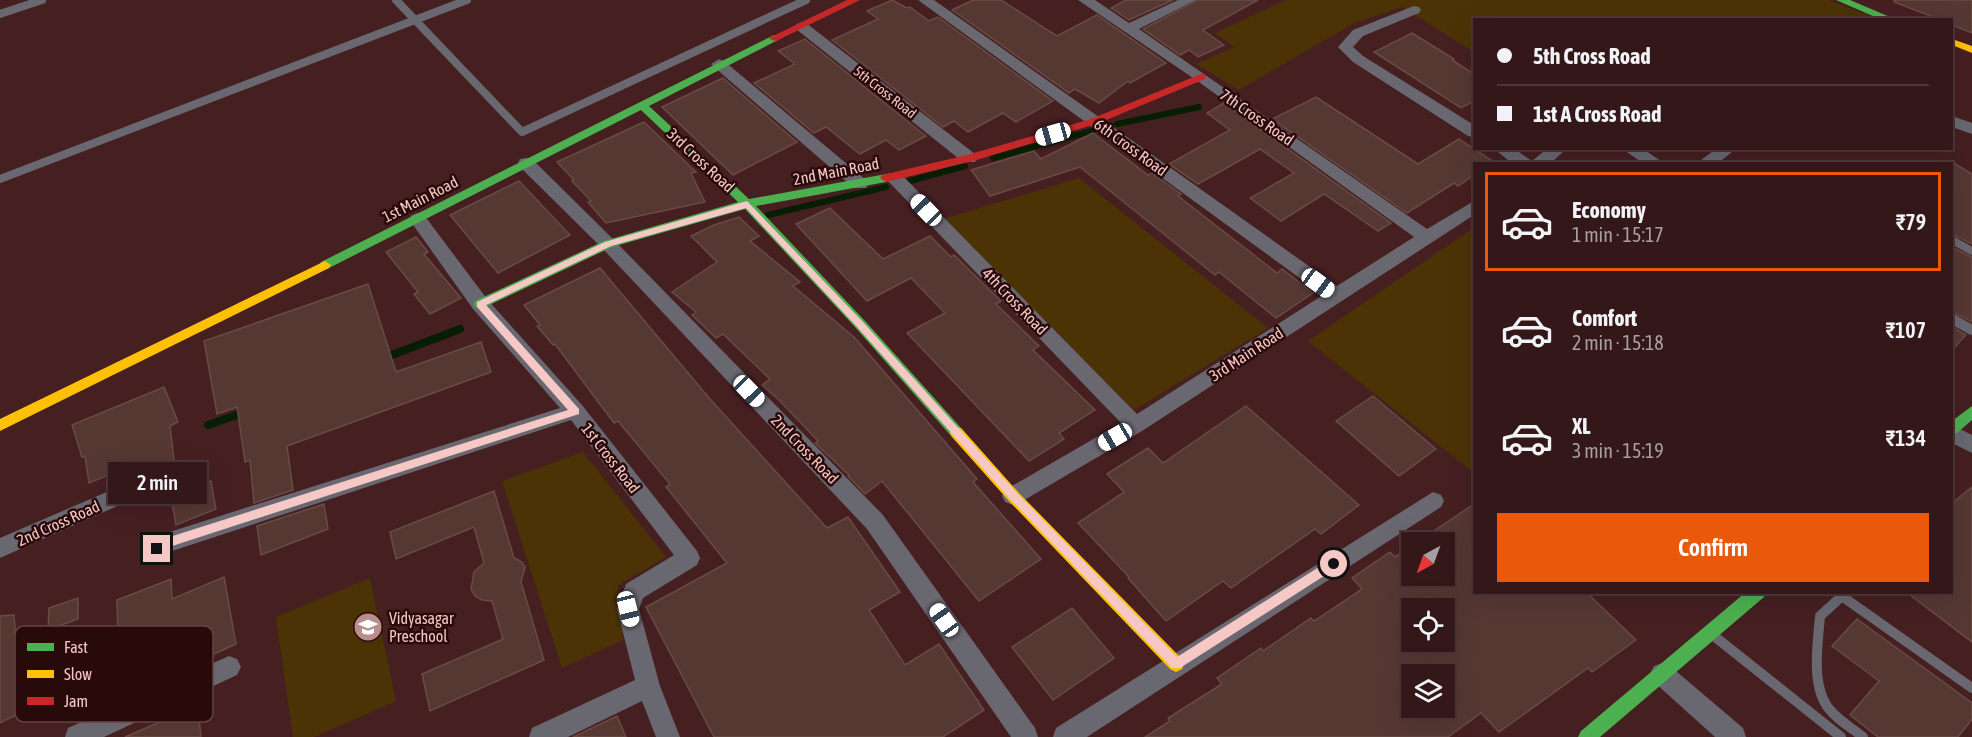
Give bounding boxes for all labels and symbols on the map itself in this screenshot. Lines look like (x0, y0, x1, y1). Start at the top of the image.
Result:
street label: 5th Cross Road (851, 63, 919, 121)
street label: 7th Cross Road (1217, 85, 1297, 149)
street label: 6th Cross Road (1091, 115, 1171, 179)
car (1033, 120, 1073, 148)
street label: 3rd Cross Road (664, 124, 738, 196)
street label: 2nd Main Road (791, 154, 881, 188)
street label: 1st Main Road (379, 172, 461, 226)
car (907, 191, 945, 229)
street label: 4th Cross Road (979, 264, 1051, 338)
car (1298, 265, 1338, 301)
street label: 3rd Main Road (1206, 323, 1286, 385)
car (730, 372, 768, 410)
street label: 2nd Cross Road (768, 411, 842, 487)
street label: 1st Cross Road (578, 420, 644, 496)
car (1095, 420, 1135, 454)
callout: 2 min (108, 462, 207, 504)
street label: 2nd Cross Road (14, 497, 102, 549)
north arrow (1401, 532, 1455, 586)
route end (143, 535, 170, 562)
route start (1320, 550, 1347, 577)
car (615, 589, 641, 629)
car (926, 600, 962, 640)
place label: Vidyasagar Preschool (389, 609, 454, 645)
school or university icon: Vidyasagar Preschool (352, 611, 384, 643)
legend (15, 626, 213, 722)
text: Fast (64, 638, 88, 656)
text: Slow (64, 665, 92, 683)
text: Jam (64, 692, 88, 710)

